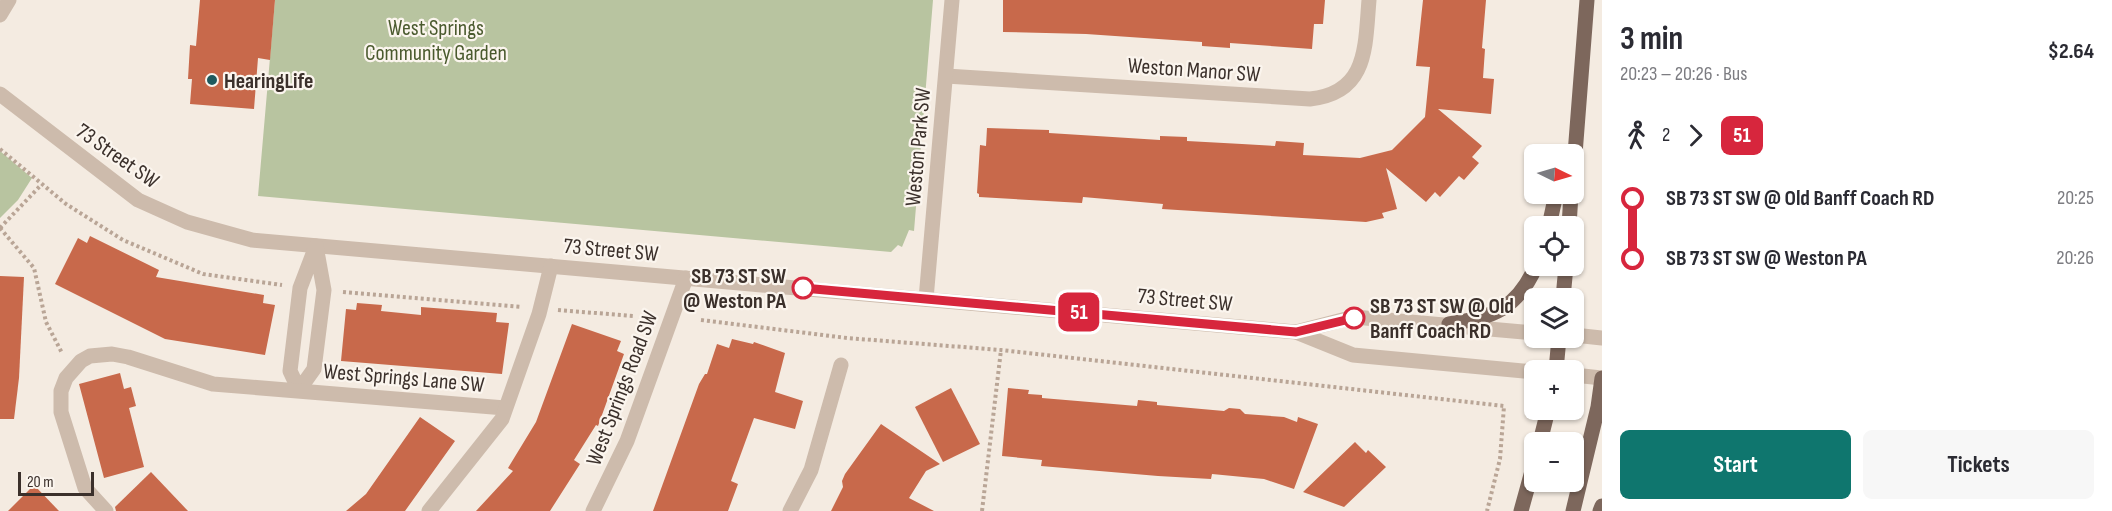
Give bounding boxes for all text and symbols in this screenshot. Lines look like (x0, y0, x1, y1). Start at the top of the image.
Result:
park label: West Springs Community Garden (365, 15, 507, 67)
text: 3 min (1620, 19, 1683, 59)
text: $2.64 (2048, 38, 2094, 65)
street label: Weston Manor SW (1127, 52, 1261, 89)
text: 20:23 – 20:26 · Bus (1620, 62, 1747, 86)
place label: HearingLife (224, 68, 313, 95)
marker: HearingLife (205, 73, 219, 87)
street label: Weston Park SW (900, 87, 937, 207)
street label: 73 Street SW (70, 118, 164, 195)
icon: walk (1620, 119, 1653, 152)
icon: forward (1679, 119, 1712, 152)
text: 2 (1662, 123, 1670, 147)
text: 51 (1733, 123, 1751, 148)
north arrow (1524, 144, 1584, 204)
map controls (1524, 144, 1584, 492)
text: SB 73 ST SW @ Old Banff Coach RD (1666, 185, 1934, 212)
text: 20:25 (2057, 186, 2094, 210)
button: locate (1524, 216, 1584, 276)
street label: 73 Street SW (562, 233, 659, 268)
text: SB 73 ST SW @ Weston PA (1666, 245, 1867, 272)
text: 20:26 (2056, 246, 2094, 270)
place label: SB 73 ST SW @ Weston PA (683, 263, 787, 315)
marker: SB 73 ST SW @ Weston PA (792, 277, 814, 299)
street label: 73 Street SW (1136, 283, 1233, 318)
button: layers (1524, 288, 1584, 348)
line badge: 51 (1052, 292, 1106, 332)
place label: SB 73 ST SW @ Old Banff Coach RD (1370, 293, 1514, 345)
text: 51 (1070, 300, 1088, 325)
street label: West Springs Road SW (581, 307, 664, 470)
marker: SB 73 ST SW @ Old Banff Coach RD (1343, 307, 1365, 329)
street label: West Springs Lane SW (322, 358, 485, 399)
button: + (1524, 360, 1584, 420)
button: Start (1620, 430, 1851, 499)
button: Tickets (1863, 430, 2094, 499)
button: − (1524, 432, 1584, 492)
scale bar (18, 469, 94, 496)
text: 20 m (27, 473, 54, 492)

